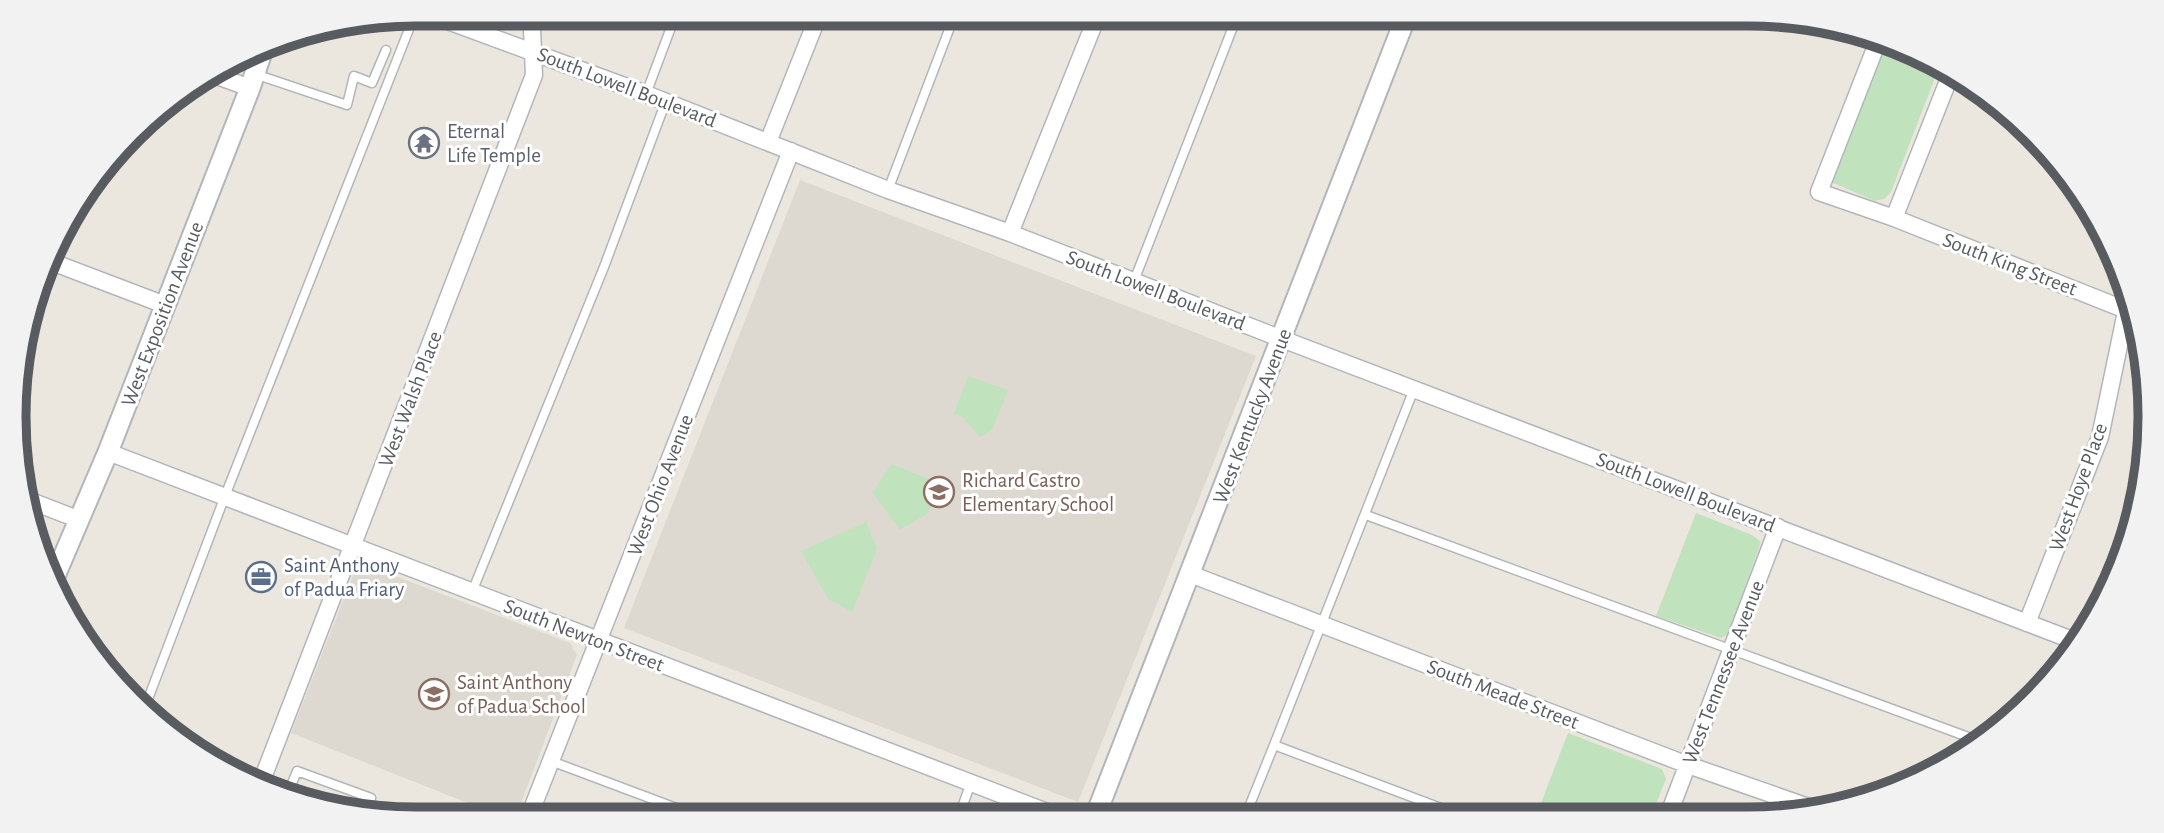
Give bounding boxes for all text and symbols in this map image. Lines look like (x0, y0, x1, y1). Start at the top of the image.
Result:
street label: South Lowell Boulevard (534, 44, 719, 131)
place label: Eternal Life Temple (447, 121, 541, 166)
temple icon: Eternal Life Temple (407, 126, 441, 160)
street label: West Exposition Avenue (118, 219, 207, 409)
street label: South King Street (1940, 229, 2080, 300)
street label: South Lowell Boulevard (1063, 247, 1248, 334)
street label: West Kentucky Avenue (1209, 326, 1296, 507)
street label: West Walsh Place (375, 328, 446, 470)
street label: West Ohio Avenue (624, 411, 697, 559)
street label: West Hoye Place (2046, 420, 2111, 554)
street label: South Lowell Boulevard (1593, 449, 1778, 536)
place label: Richard Castro Elementary School (962, 470, 1114, 515)
school or university icon: Richard Castro Elementary School (922, 475, 956, 509)
place label: Saint Anthony of Padua Friary (284, 555, 404, 600)
office icon: Saint Anthony of Padua Friary (244, 560, 278, 594)
street label: West Tennessee Avenue (1679, 578, 1768, 767)
street label: South Newton Street (501, 595, 667, 676)
street label: South Meade Street (1424, 656, 1582, 733)
place label: Saint Anthony of Padua School (457, 672, 586, 717)
school or university icon: Saint Anthony of Padua School (417, 677, 451, 711)

